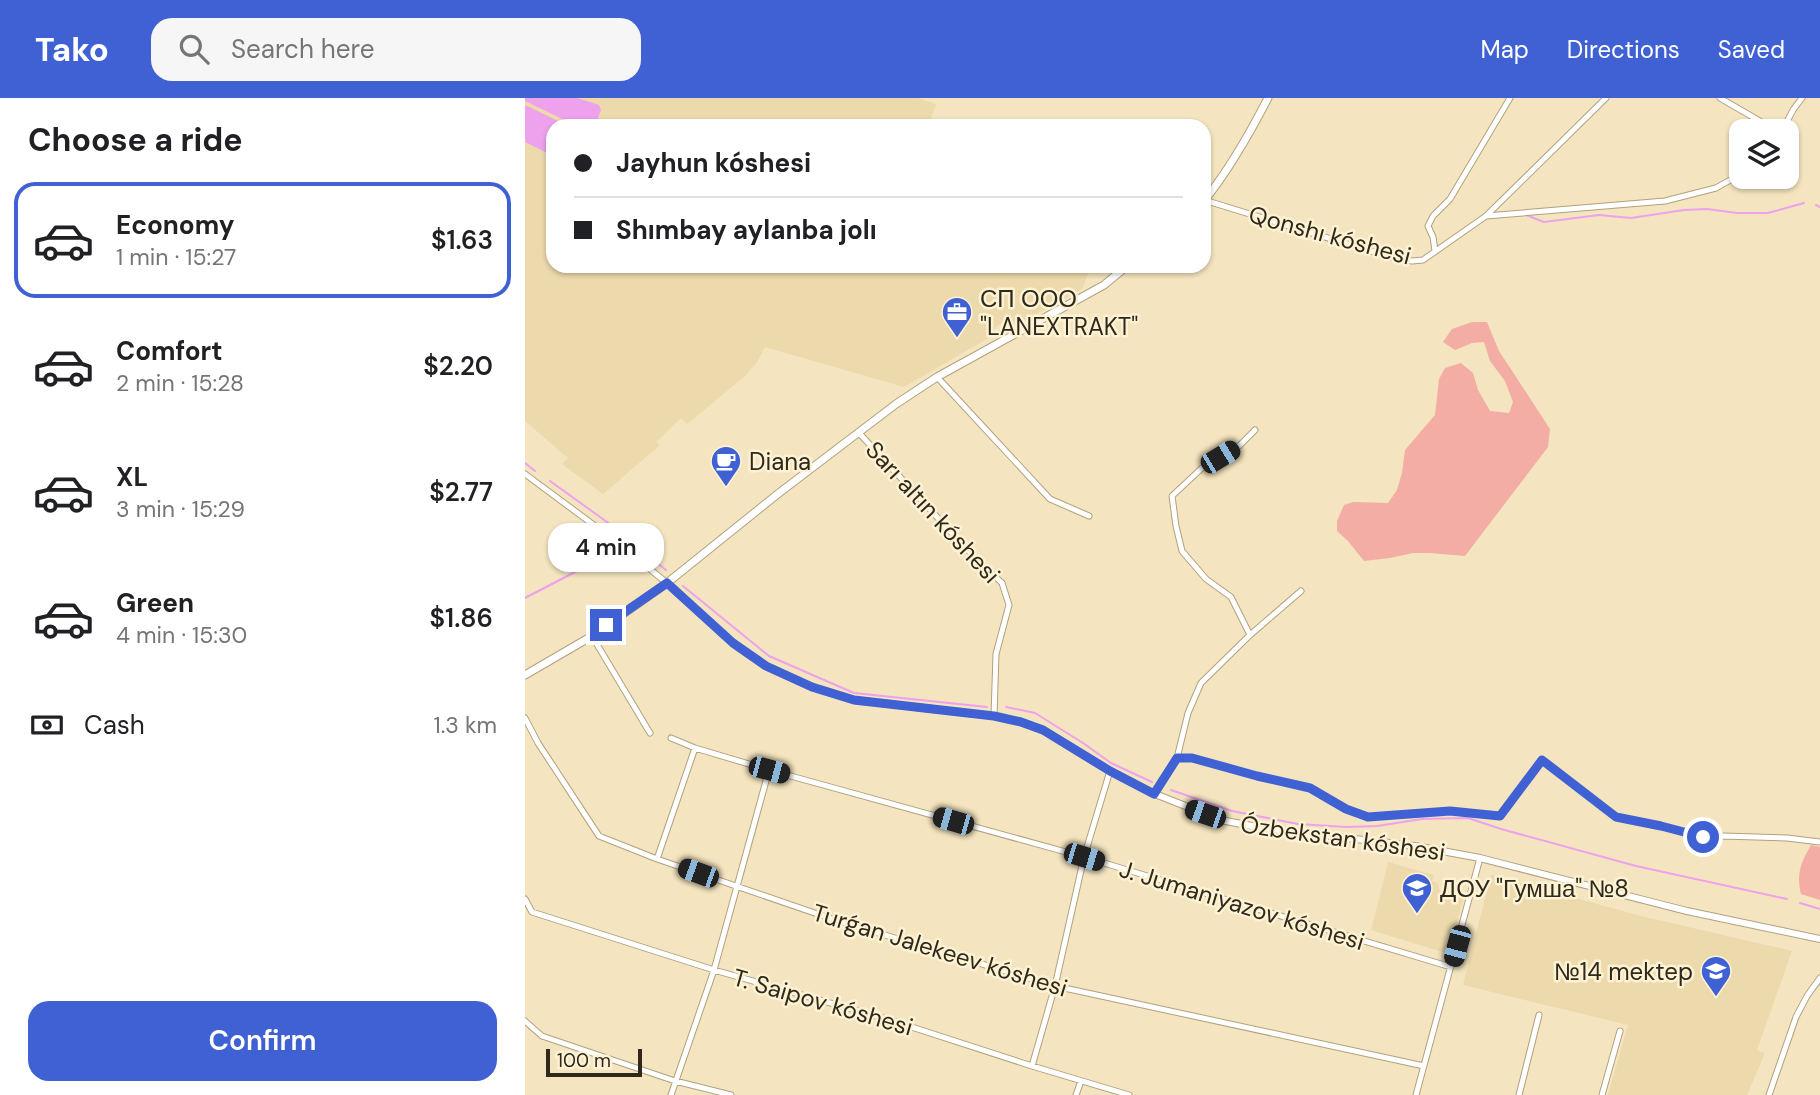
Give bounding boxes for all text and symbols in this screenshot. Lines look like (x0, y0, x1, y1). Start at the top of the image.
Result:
search box (151, 18, 641, 81)
text: Tako (35, 28, 109, 71)
icon: search (175, 30, 213, 68)
text: Search here (231, 32, 374, 66)
text: Map (1481, 34, 1529, 65)
text: Directions (1567, 34, 1680, 65)
text: Saved (1718, 34, 1785, 65)
text: Choose a ride (28, 119, 243, 161)
map controls (1729, 119, 1799, 189)
button: layers (1729, 119, 1799, 189)
text: Jayhun kóshesi (616, 146, 811, 180)
street label: Qonshı kóshesi (1245, 198, 1415, 272)
text: Economy (116, 208, 234, 242)
icon: car (32, 209, 95, 272)
text: Shımbay aylanba jolı (616, 213, 877, 247)
text: $1.63 (431, 223, 493, 257)
text: 1 min · 15:27 (116, 242, 236, 272)
place label: СП ООО "LANEXTRAKT" (980, 283, 1138, 342)
office icon: СП ООО "LANEXTRAKT" (940, 295, 974, 339)
text: Comfort (116, 334, 222, 368)
icon: car (32, 335, 95, 398)
text: $2.20 (423, 349, 493, 383)
text: 2 min · 15:28 (116, 368, 244, 398)
street label: Sarı altın kóshesi (859, 434, 1007, 590)
car (1197, 437, 1244, 477)
cafe icon: Diana (709, 444, 743, 488)
place label: Diana (749, 446, 811, 477)
text: XL (116, 460, 148, 494)
icon: car (32, 461, 95, 524)
text: $2.77 (429, 475, 493, 509)
text: 3 min · 15:29 (116, 494, 245, 524)
callout: 4 min (548, 524, 664, 573)
text: 4 min (575, 532, 637, 562)
text: Green (116, 586, 194, 620)
icon: car (32, 587, 95, 650)
text: $1.86 (430, 601, 493, 635)
route end (590, 609, 622, 641)
text: 4 min · 15:30 (116, 620, 247, 650)
icon: cash (28, 706, 66, 744)
text: Cash (84, 708, 145, 742)
text: 1.3 km (433, 710, 497, 740)
car (746, 754, 793, 786)
car (1182, 797, 1229, 831)
car (930, 805, 977, 837)
street label: Ózbekstan kóshesi (1239, 808, 1447, 868)
route start (1687, 821, 1719, 853)
car (1061, 841, 1108, 873)
street label: J. Jumaniyazov kóshesi (1116, 853, 1368, 957)
car (675, 856, 722, 890)
school or university icon: ДОУ "Гумша" №8 (1400, 871, 1434, 915)
place label: ДОУ "Гумша" №8 (1440, 873, 1629, 904)
street label: Turǵan Jalekeev kóshesi (809, 896, 1071, 1004)
car (1442, 923, 1473, 969)
school or university icon: №14 mektep (1699, 954, 1733, 998)
place label: №14 mektep (1554, 956, 1693, 987)
street label: T. Saipov kóshesi (729, 961, 917, 1043)
button: Confirm (28, 1001, 497, 1081)
scale bar (546, 1046, 642, 1078)
text: 100 m (557, 1048, 611, 1073)

